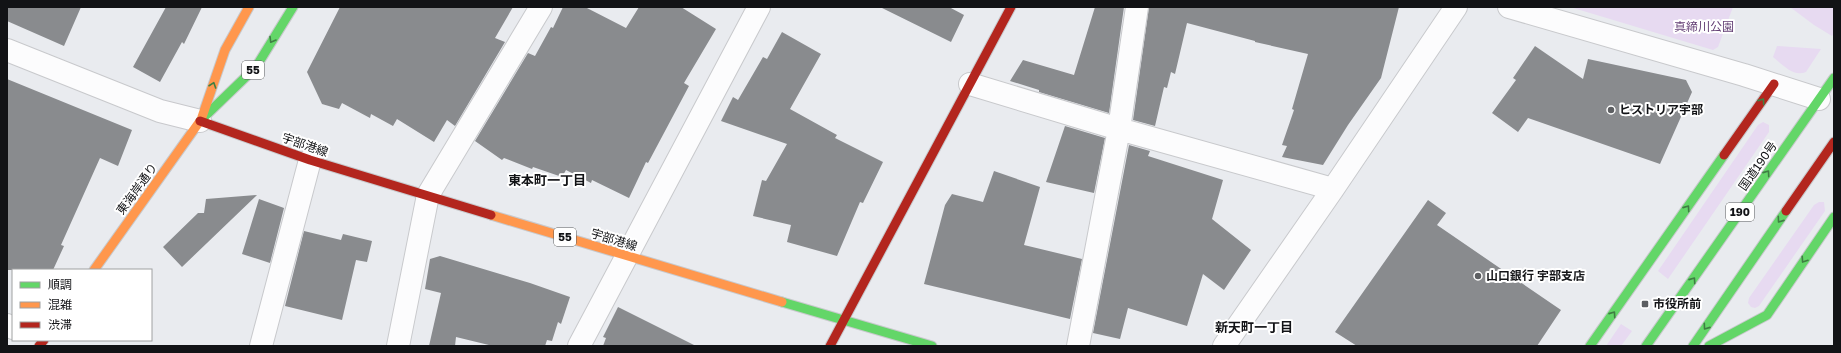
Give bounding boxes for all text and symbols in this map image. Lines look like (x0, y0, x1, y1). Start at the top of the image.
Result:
park label: 真締川公園 (1674, 19, 1734, 34)
one-way arrow (270, 36, 277, 43)
road number: 55 (242, 61, 264, 79)
one-way arrow (209, 81, 217, 88)
one-way arrow (1757, 98, 1765, 105)
place label: ヒストリア宇部 (1619, 102, 1703, 117)
marker: ヒストリア宇部 (1606, 105, 1616, 115)
street label: 宇部港線 (280, 130, 330, 159)
street label: 国道190号 (1735, 138, 1780, 193)
street label: 東海岸通り (113, 160, 160, 217)
one-way arrow (1762, 170, 1770, 177)
district label: 東本町一丁目 (508, 172, 586, 188)
road number: 190 (1726, 203, 1754, 221)
one-way arrow (1682, 205, 1689, 212)
one-way arrow (1777, 216, 1785, 223)
street label: 宇部港線 (589, 225, 639, 254)
road number: 55 (554, 228, 576, 246)
one-way arrow (1802, 256, 1809, 263)
place label: 山口銀行 宇部支店 (1486, 268, 1585, 283)
legend (12, 269, 152, 341)
marker: 山口銀行 宇部支店 (1473, 271, 1483, 281)
text: 順調 (48, 277, 72, 292)
one-way arrow (1688, 277, 1695, 284)
place label: 市役所前 (1653, 296, 1701, 311)
text: 混雑 (48, 297, 72, 312)
marker: 市役所前 (1640, 299, 1650, 309)
one-way arrow (1608, 311, 1616, 318)
text: 渋滞 (48, 317, 72, 332)
district label: 新天町一丁目 (1215, 319, 1293, 335)
one-way arrow (1703, 323, 1711, 330)

